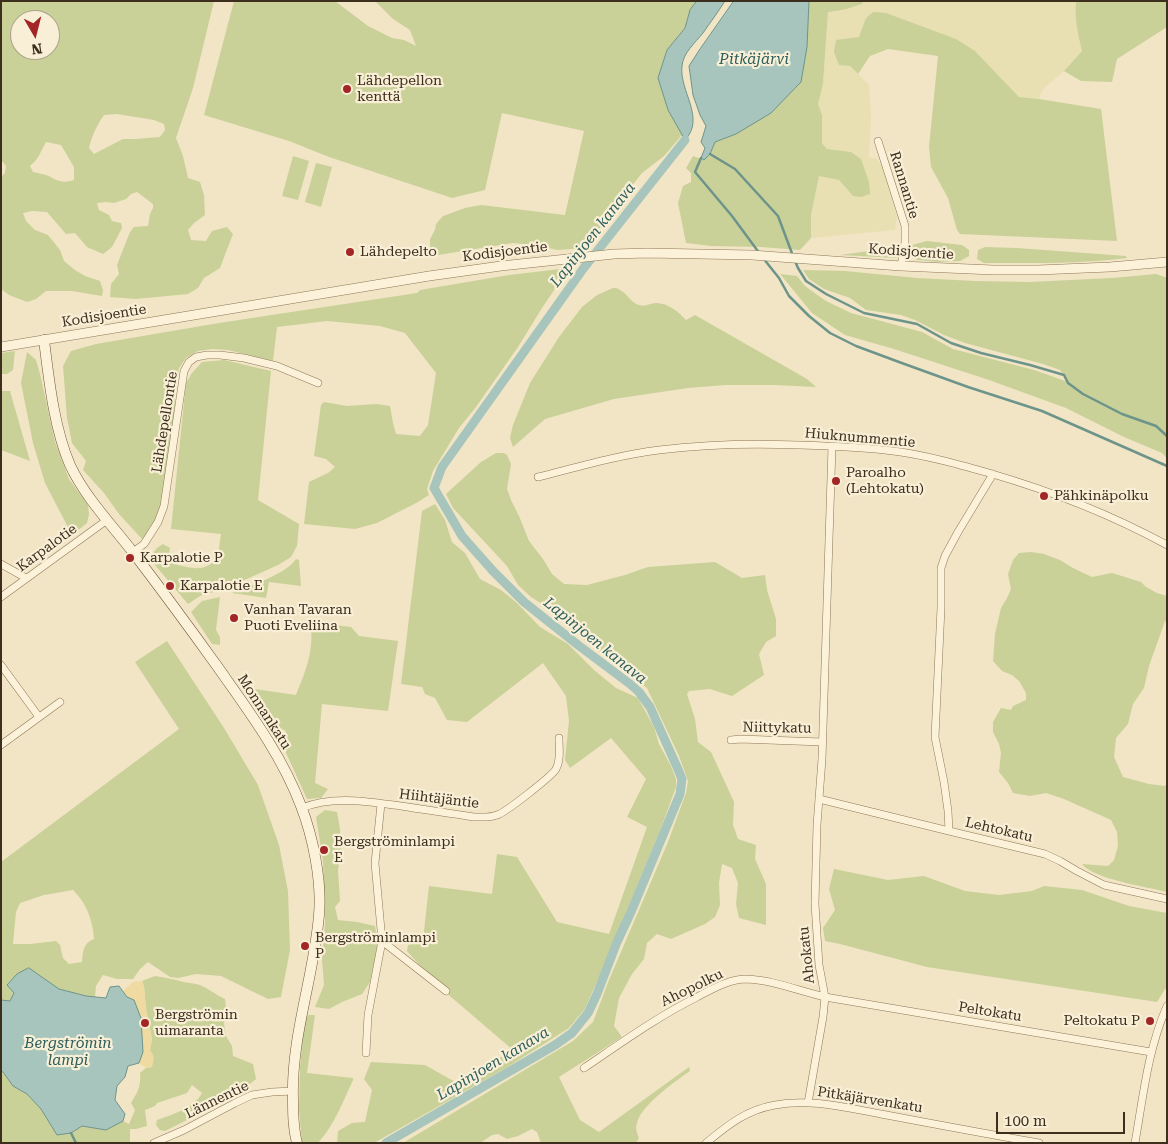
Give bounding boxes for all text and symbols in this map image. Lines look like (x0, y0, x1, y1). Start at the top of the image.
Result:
north arrow (10, 10, 60, 60)
text: N (30, 40, 43, 58)
water label: Pitkäjärvi (719, 51, 789, 69)
place label: Lähdepellon kenttä (357, 73, 442, 105)
marker: Lähdepellon kenttä (341, 83, 353, 95)
street label: Rannantie (886, 149, 922, 221)
water label: Lapinjoen kanava (547, 179, 639, 291)
street label: Kodisjoentie (462, 238, 548, 266)
street label: Kodisjoentie (868, 241, 954, 263)
place label: Lähdepelto (360, 244, 437, 260)
marker: Lähdepelto (344, 246, 356, 258)
street label: Kodisjoentie (60, 301, 148, 331)
street label: Lähdepellontie (149, 370, 181, 474)
street label: Hiuknummentie (804, 425, 916, 451)
place label: Paroalho (Lehtokatu) (846, 465, 924, 498)
marker: Paroalho (Lehtokatu) (830, 475, 842, 487)
place label: Pähkinäpolku (1054, 488, 1149, 504)
marker: Pähkinäpolku (1038, 490, 1050, 502)
street label: Karpalotie (14, 521, 80, 575)
place label: Karpalotie P (140, 550, 223, 566)
marker: Karpalotie P (124, 552, 136, 564)
place label: Karpalotie E (180, 578, 263, 594)
marker: Karpalotie E (164, 580, 176, 592)
water label: Lapinjoen kanava (540, 594, 650, 688)
place label: Vanhan Tavaran Puoti Eveliina (244, 602, 352, 634)
marker: Vanhan Tavaran Puoti Eveliina (228, 612, 240, 624)
street label: Monnankatu (234, 671, 294, 753)
street label: Niittykatu (742, 719, 812, 737)
street label: Hiihtäjäntie (398, 786, 480, 812)
street label: Lehtokatu (964, 814, 1034, 846)
place label: Bergströminlampi E (334, 834, 455, 866)
marker: Bergströminlampi E (318, 844, 330, 856)
street label: Ahokatu (796, 926, 818, 984)
place label: Bergströminlampi P (315, 930, 436, 962)
marker: Bergströminlampi P (299, 940, 311, 952)
street label: Ahopolku (658, 966, 726, 1010)
street label: Peltokatu (957, 999, 1023, 1025)
place label: Bergströmin uimaranta (155, 1007, 238, 1040)
place label: Peltokatu P (1063, 1013, 1140, 1029)
marker: Peltokatu P (1144, 1015, 1156, 1027)
marker: Bergströmin uimaranta (139, 1017, 151, 1029)
water label: Lapinjoen kanava (434, 1023, 552, 1105)
water label: Bergströmin lampi (24, 1035, 112, 1070)
street label: Lännentie (183, 1077, 251, 1123)
street label: Pitkäjärvenkatu (816, 1083, 924, 1117)
scale bar (998, 1102, 1127, 1134)
text: 100 m (1004, 1112, 1047, 1130)

